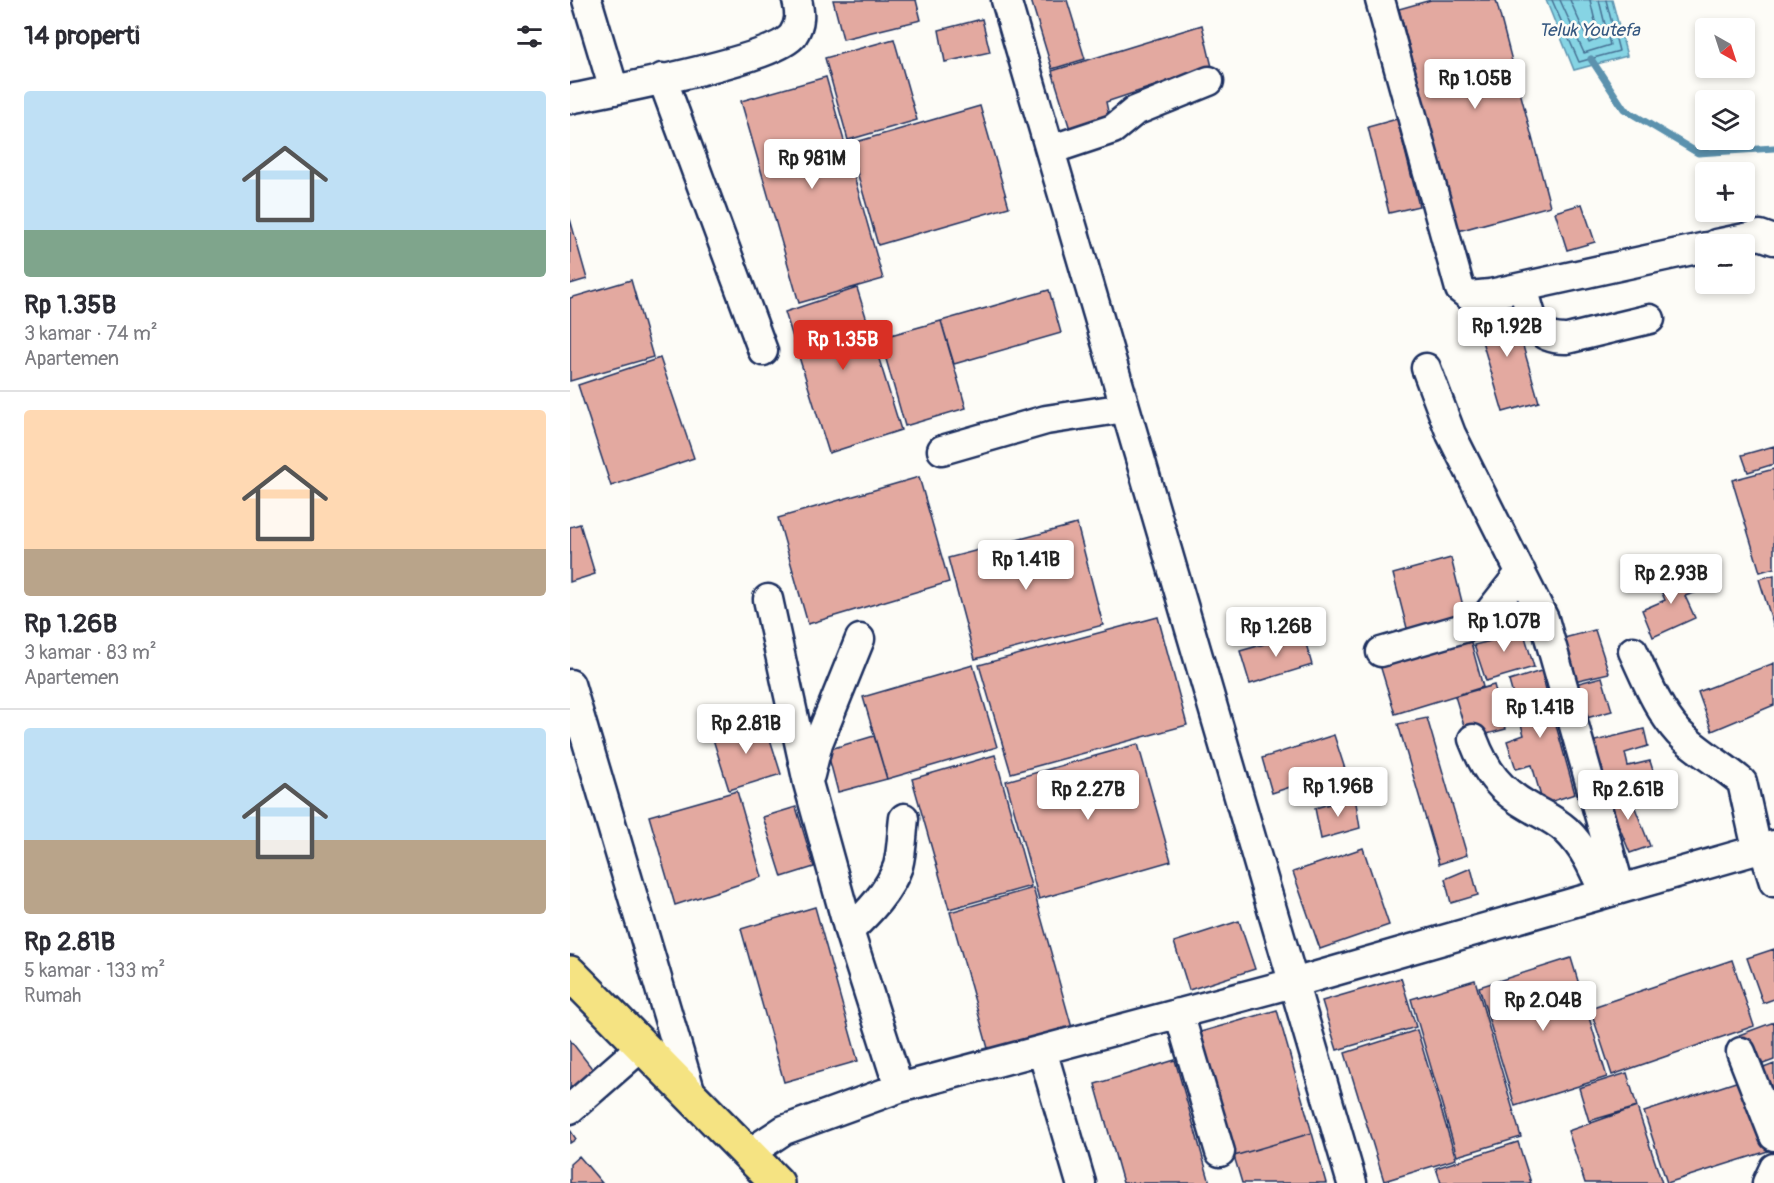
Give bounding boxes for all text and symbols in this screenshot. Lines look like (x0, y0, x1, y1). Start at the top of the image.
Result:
north arrow (1695, 18, 1755, 78)
map controls (1695, 18, 1755, 294)
water label: Teluk Youtefa (1538, 19, 1641, 42)
text: 14 properti (24, 20, 140, 52)
icon: filters (513, 20, 546, 53)
pin: Rp 1.05B (1413, 59, 1537, 110)
text: Rp 1.05B (1438, 66, 1512, 91)
button: layers (1695, 90, 1755, 150)
icon: home (231, 130, 339, 238)
pin: Rp 981M (757, 139, 867, 190)
text: Rp 981M (778, 146, 846, 171)
button: + (1695, 162, 1755, 222)
button: − (1695, 234, 1755, 294)
text: Rp 1.35B (24, 289, 116, 321)
pin: Rp 1.92B (1445, 307, 1569, 358)
text: Rp 1.92B (1472, 314, 1542, 339)
pin: Rp 1.35B (781, 320, 905, 371)
text: 3 kamar · 74 m² (24, 321, 158, 346)
text: Rp 1.35B (808, 327, 878, 352)
text: Apartemen (24, 346, 119, 371)
icon: home (231, 449, 339, 557)
pin: Rp 1.41B (964, 540, 1088, 591)
text: Rp 1.41B (992, 547, 1060, 572)
pin: Rp 2.93B (1609, 554, 1733, 605)
text: Rp 2.93B (1634, 561, 1708, 586)
pin: Rp 1.07B (1442, 602, 1566, 653)
pin: Rp 1.26B (1214, 607, 1338, 658)
text: Rp 1.26B (24, 608, 117, 640)
text: Rp 1.07B (1467, 609, 1541, 634)
text: Rp 1.26B (1240, 614, 1312, 639)
text: 3 kamar · 83 m² (24, 640, 157, 665)
text: Apartemen (24, 665, 119, 690)
pin: Rp 1.41B (1478, 688, 1602, 739)
text: Rp 1.41B (1506, 695, 1574, 720)
pin: Rp 2.81B (684, 704, 808, 755)
text: Rp 2.81B (711, 711, 781, 736)
icon: home (231, 767, 339, 875)
pin: Rp 1.96B (1276, 767, 1400, 818)
pin: Rp 2.27B (1026, 770, 1150, 821)
pin: Rp 2.61B (1566, 770, 1690, 821)
text: Rp 1.96B (1303, 774, 1373, 799)
text: Rp 2.27B (1051, 777, 1125, 802)
text: Rp 2.61B (1592, 777, 1664, 802)
text: Rp 2.81B (24, 926, 115, 958)
text: 5 kamar · 133 m² (24, 958, 165, 983)
pin: Rp 2.04B (1481, 981, 1605, 1032)
text: Rumah (24, 983, 81, 1008)
text: Rp 2.04B (1504, 988, 1582, 1013)

